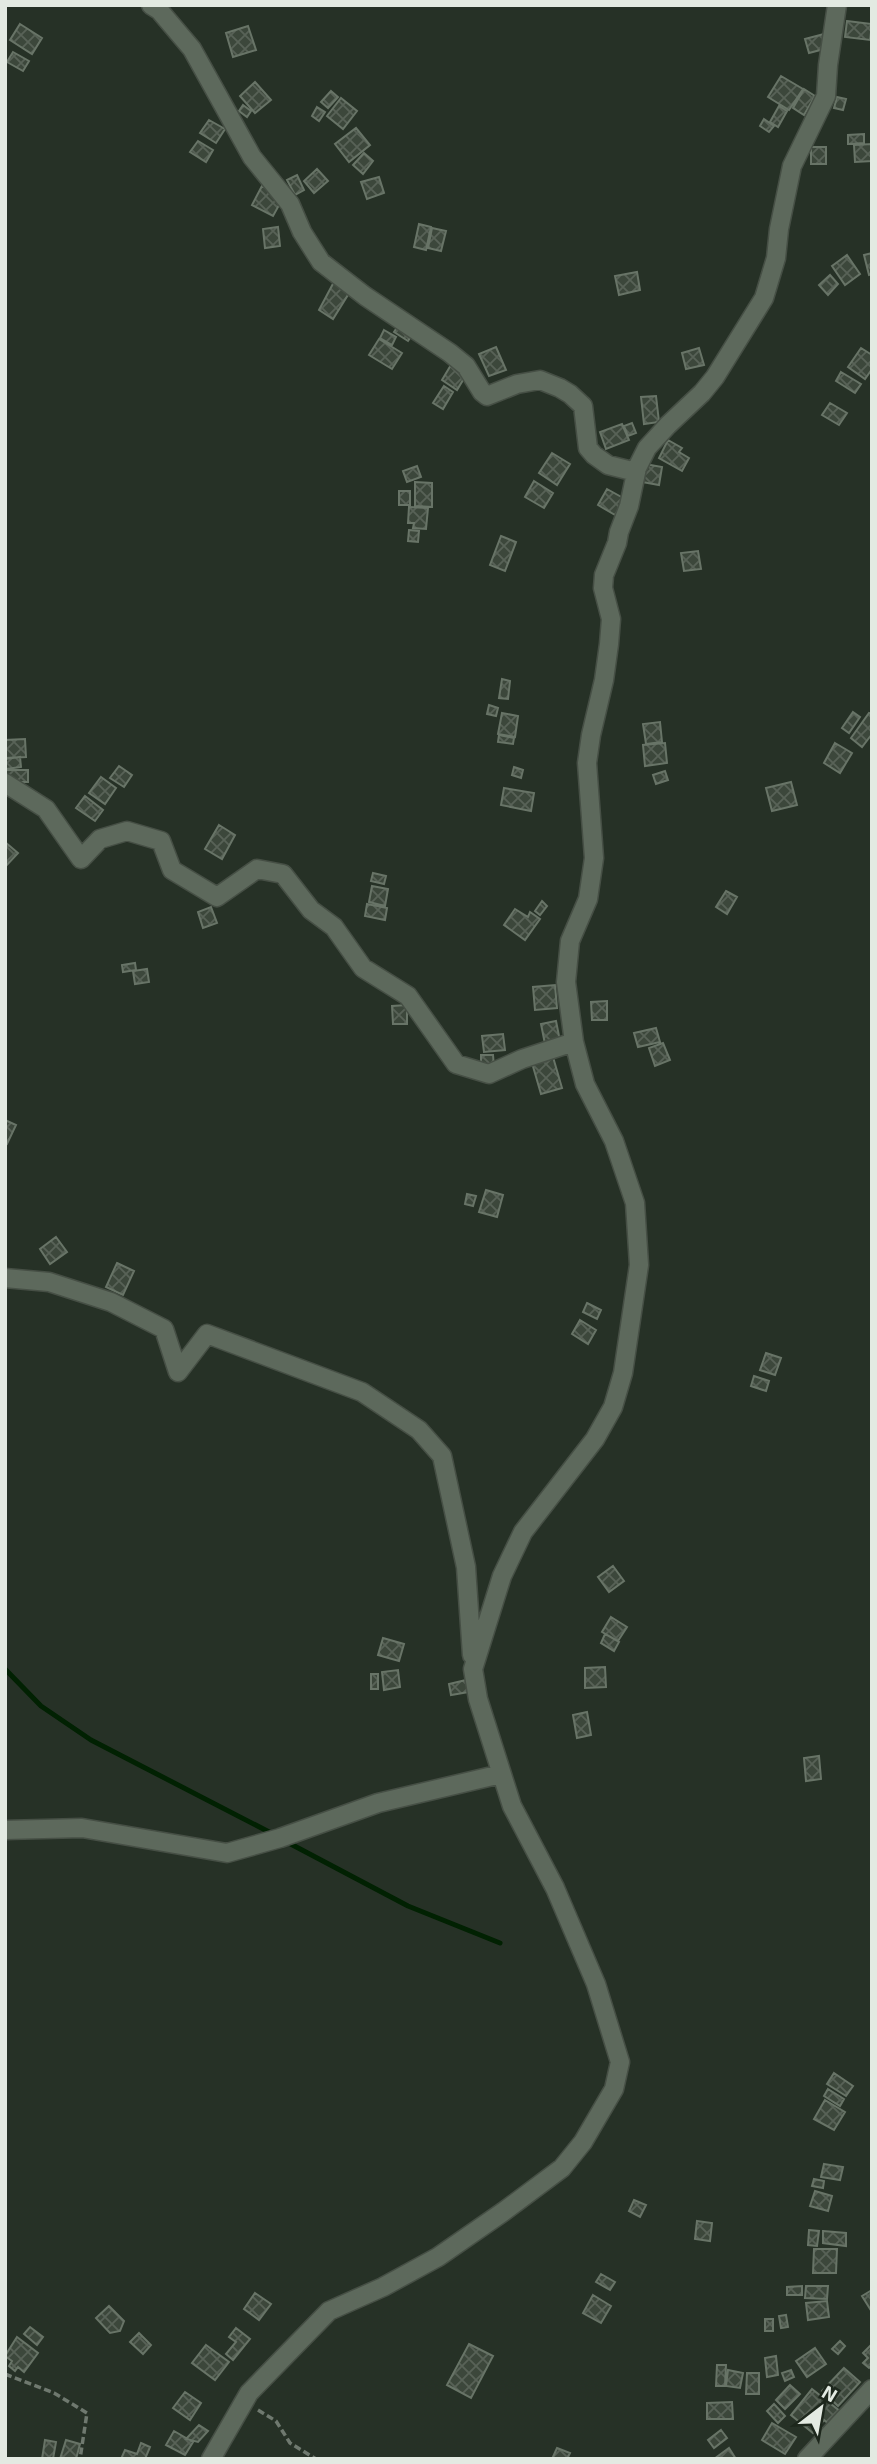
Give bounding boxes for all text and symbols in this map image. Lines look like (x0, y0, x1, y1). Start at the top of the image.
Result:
north arrow (786, 2373, 856, 2443)
text: N (818, 2380, 842, 2406)

